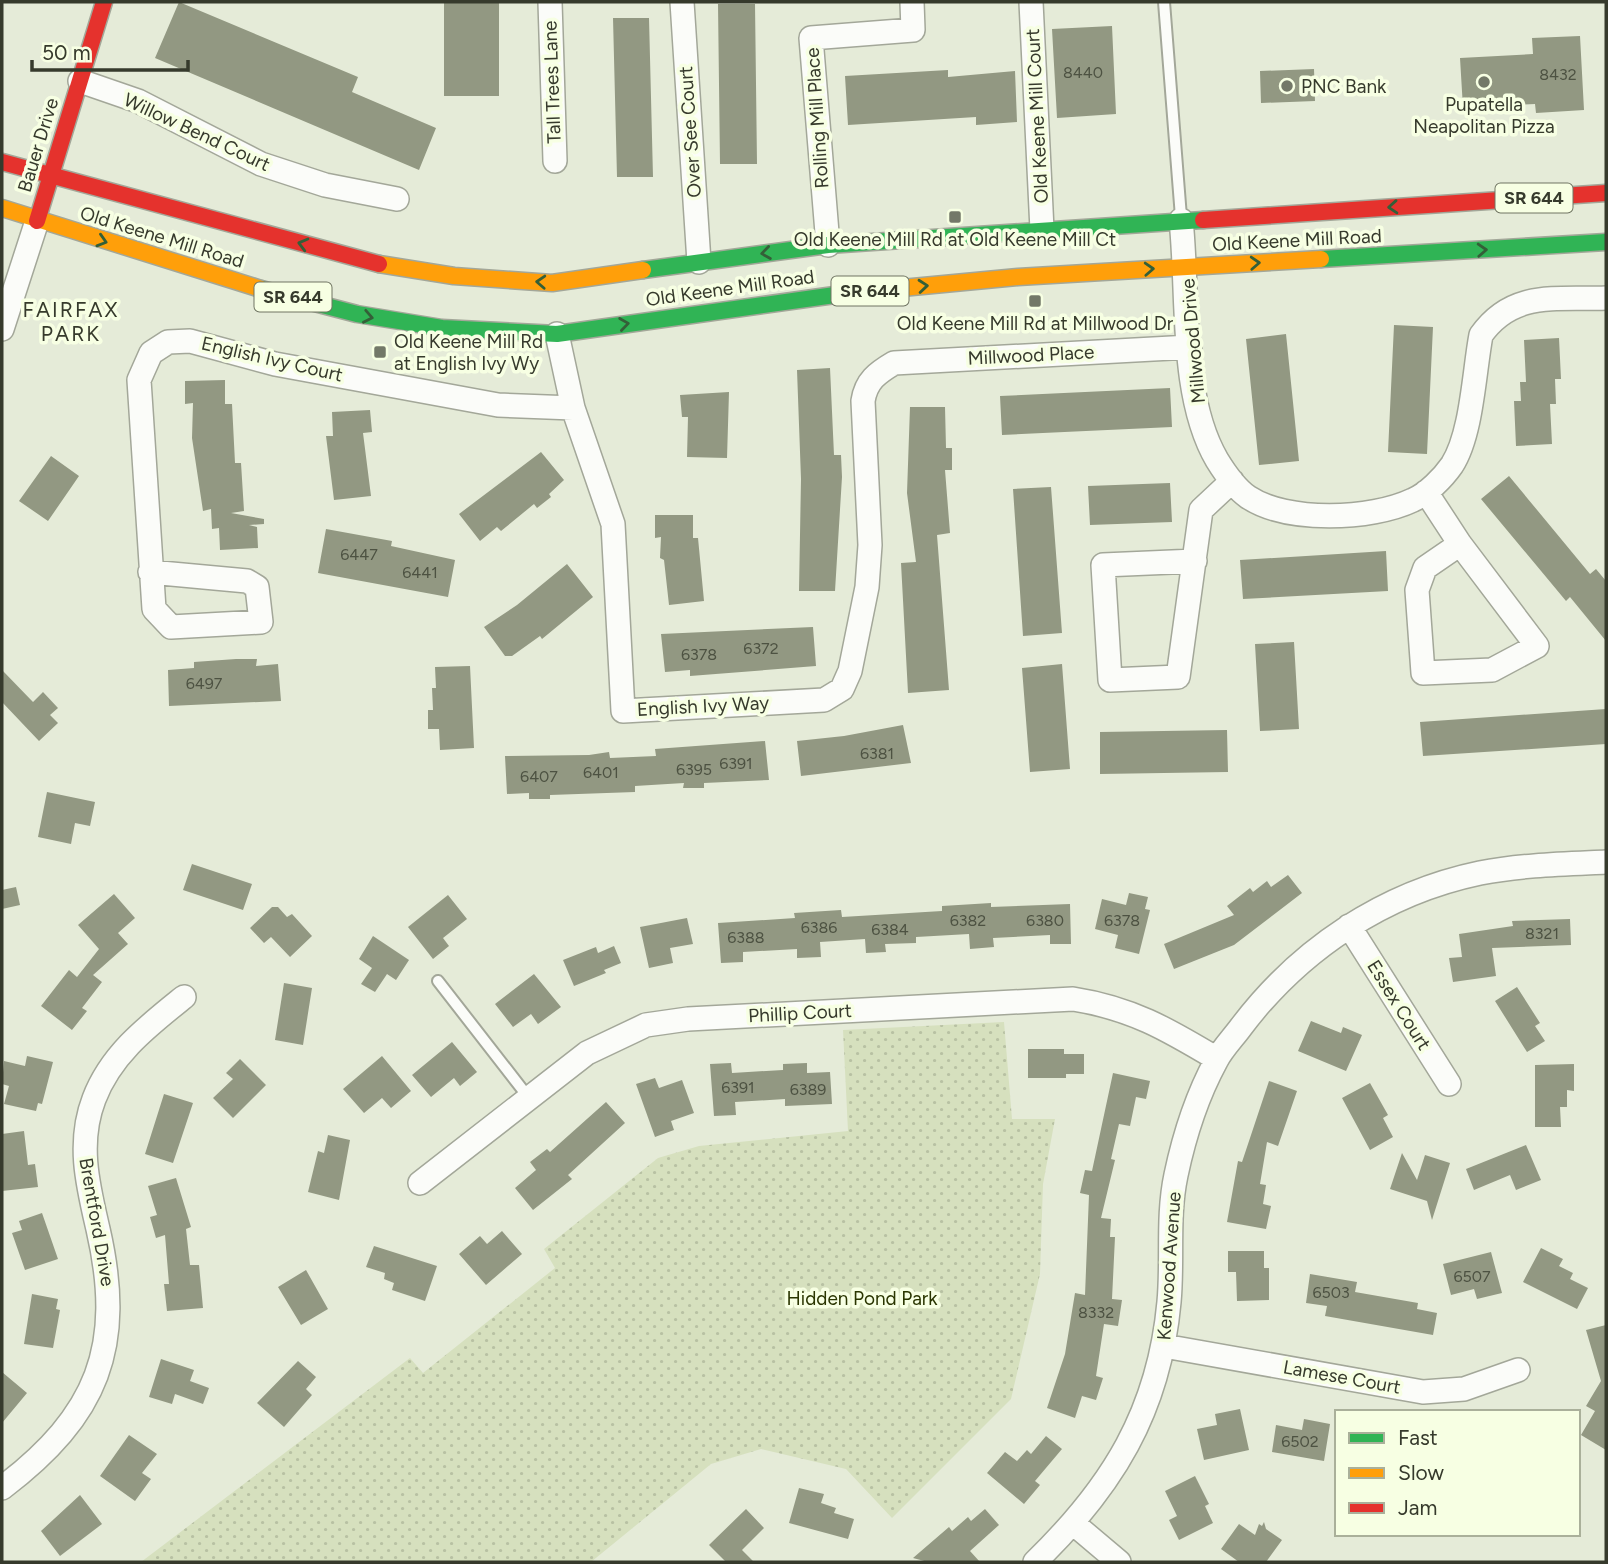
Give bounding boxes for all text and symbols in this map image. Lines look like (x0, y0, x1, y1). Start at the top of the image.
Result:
street label: Tall Trees Lane (538, 20, 566, 144)
scale bar (32, 28, 187, 72)
street label: Old Keene Mill Court (1021, 28, 1053, 204)
text: 50 m (42, 40, 91, 65)
street label: Rolling Mill Place (801, 47, 833, 189)
house number: 8440 (1063, 63, 1103, 82)
street label: Over See Court (674, 65, 706, 199)
house number: 8432 (1539, 65, 1577, 84)
marker: Pupatella Neapolitan Pizza (1476, 74, 1492, 90)
place label: PNC Bank (1301, 75, 1387, 98)
marker: PNC Bank (1279, 78, 1295, 94)
street label: Willow Bend Court (120, 88, 274, 176)
place label: Pupatella Neapolitan Pizza (1413, 93, 1555, 138)
street label: Bauer Drive (13, 95, 63, 195)
road number: SR 644 (1496, 183, 1572, 212)
one-way arrow (1387, 199, 1398, 214)
street label: Old Keene Mill Road (77, 201, 247, 273)
marker: Old Keene Mill Rd at Old Keene Mill Ct (947, 209, 963, 225)
street label: Old Keene Mill Road (1212, 224, 1382, 256)
place label: Old Keene Mill Rd at Old Keene Mill Ct (794, 228, 1116, 251)
one-way arrow (96, 232, 108, 247)
one-way arrow (297, 238, 309, 253)
one-way arrow (1476, 243, 1487, 258)
one-way arrow (760, 245, 772, 260)
one-way arrow (1249, 256, 1260, 271)
one-way arrow (1144, 262, 1155, 277)
street label: Old Keene Mill Road (644, 265, 816, 311)
one-way arrow (535, 275, 546, 290)
road number: SR 644 (832, 276, 908, 306)
street label: Millwood Drive (1176, 278, 1210, 404)
one-way arrow (917, 279, 928, 294)
road number: SR 644 (254, 282, 332, 312)
marker: Old Keene Mill Rd at Millwood Dr (1027, 293, 1043, 309)
district label: FAIRFAX PARK (23, 297, 119, 346)
one-way arrow (362, 308, 374, 323)
place label: Old Keene Mill Rd at Millwood Dr (897, 312, 1174, 335)
one-way arrow (618, 317, 630, 332)
place label: Old Keene Mill Rd at English Ivy Wy (394, 330, 543, 375)
street label: English Ivy Court (199, 332, 345, 386)
street label: Millwood Place (967, 340, 1095, 370)
marker: Old Keene Mill Rd at English Ivy Wy (372, 344, 388, 360)
house number: 6447 (340, 545, 378, 564)
house number: 6441 (402, 563, 438, 582)
house number: 6372 (743, 639, 779, 658)
house number: 6378 (681, 645, 717, 664)
house number: 6497 (186, 674, 223, 693)
street label: English Ivy Way (636, 691, 770, 721)
house number: 6381 (860, 744, 894, 763)
house number: 6391 (719, 754, 753, 773)
house number: 6395 (676, 760, 712, 779)
house number: 6401 (583, 763, 619, 782)
house number: 6407 (520, 767, 558, 786)
house number: 6382 (950, 911, 986, 930)
house number: 6380 (1026, 911, 1064, 930)
house number: 6378 (1104, 911, 1140, 930)
house number: 6386 (801, 918, 837, 937)
house number: 6384 (871, 920, 909, 939)
house number: 8321 (1525, 924, 1559, 943)
house number: 6388 (727, 928, 765, 947)
street label: Essex Court (1362, 956, 1436, 1054)
street label: Phillip Court (748, 999, 852, 1027)
house number: 6391 (721, 1078, 755, 1097)
house number: 6389 (790, 1080, 826, 1099)
street label: Brentford Drive (74, 1156, 120, 1288)
street label: Kenwood Avenue (1152, 1191, 1186, 1341)
house number: 6507 (1453, 1267, 1491, 1286)
house number: 6503 (1312, 1283, 1350, 1302)
park label: Hidden Pond Park (786, 1287, 938, 1310)
house number: 8332 (1078, 1303, 1114, 1322)
street label: Lamese Court (1281, 1355, 1403, 1399)
legend (1335, 1410, 1580, 1536)
text: Fast (1398, 1425, 1438, 1450)
house number: 6502 (1281, 1432, 1319, 1451)
text: Slow (1398, 1460, 1444, 1485)
text: Jam (1398, 1495, 1437, 1520)

